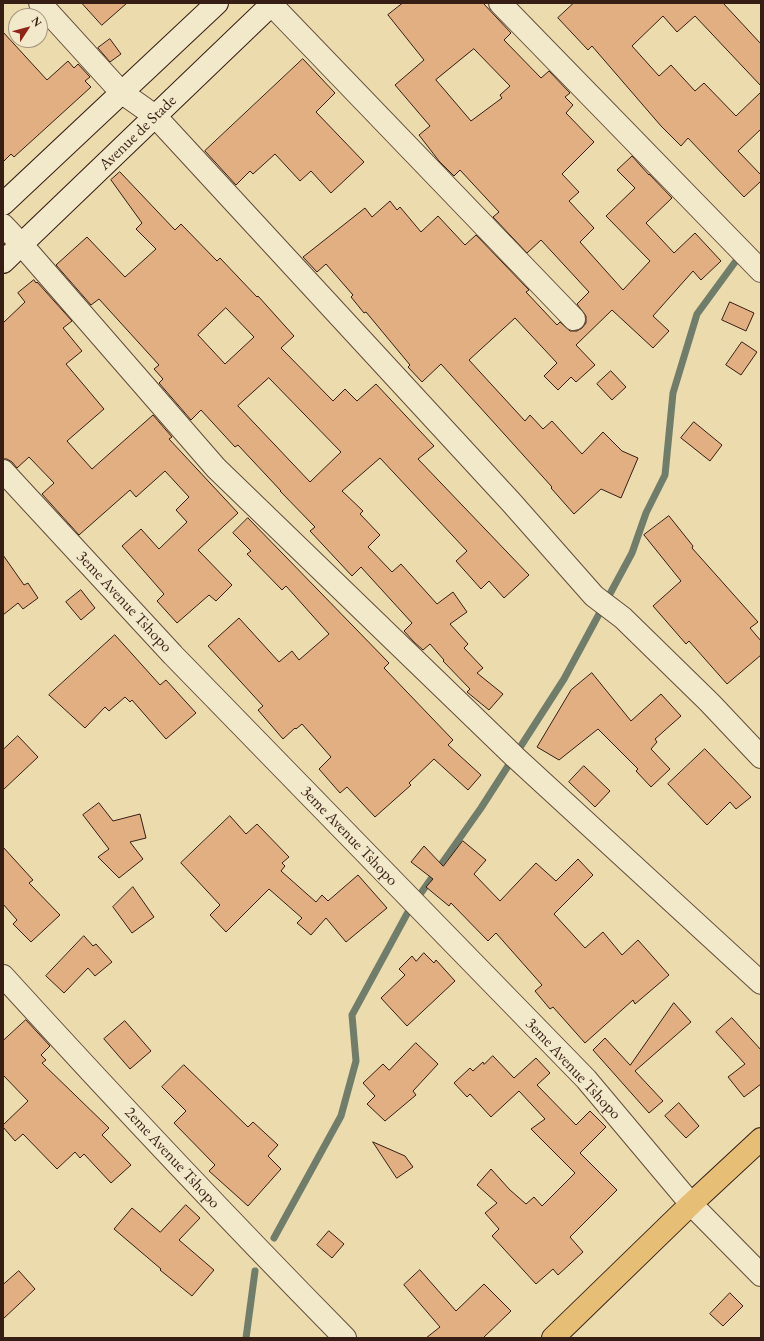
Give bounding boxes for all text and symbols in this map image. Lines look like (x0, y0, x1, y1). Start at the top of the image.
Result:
north arrow (8, 8, 48, 48)
text: N (29, 14, 45, 29)
street label: Avenue de Stade (95, 91, 181, 175)
street label: 3eme Avenue Tshopo (72, 547, 176, 657)
street label: 3eme Avenue Tshopo (296, 782, 402, 890)
street label: 3eme Avenue Tshopo (521, 1014, 625, 1124)
street label: 2eme Avenue Tshopo (120, 1103, 224, 1213)

